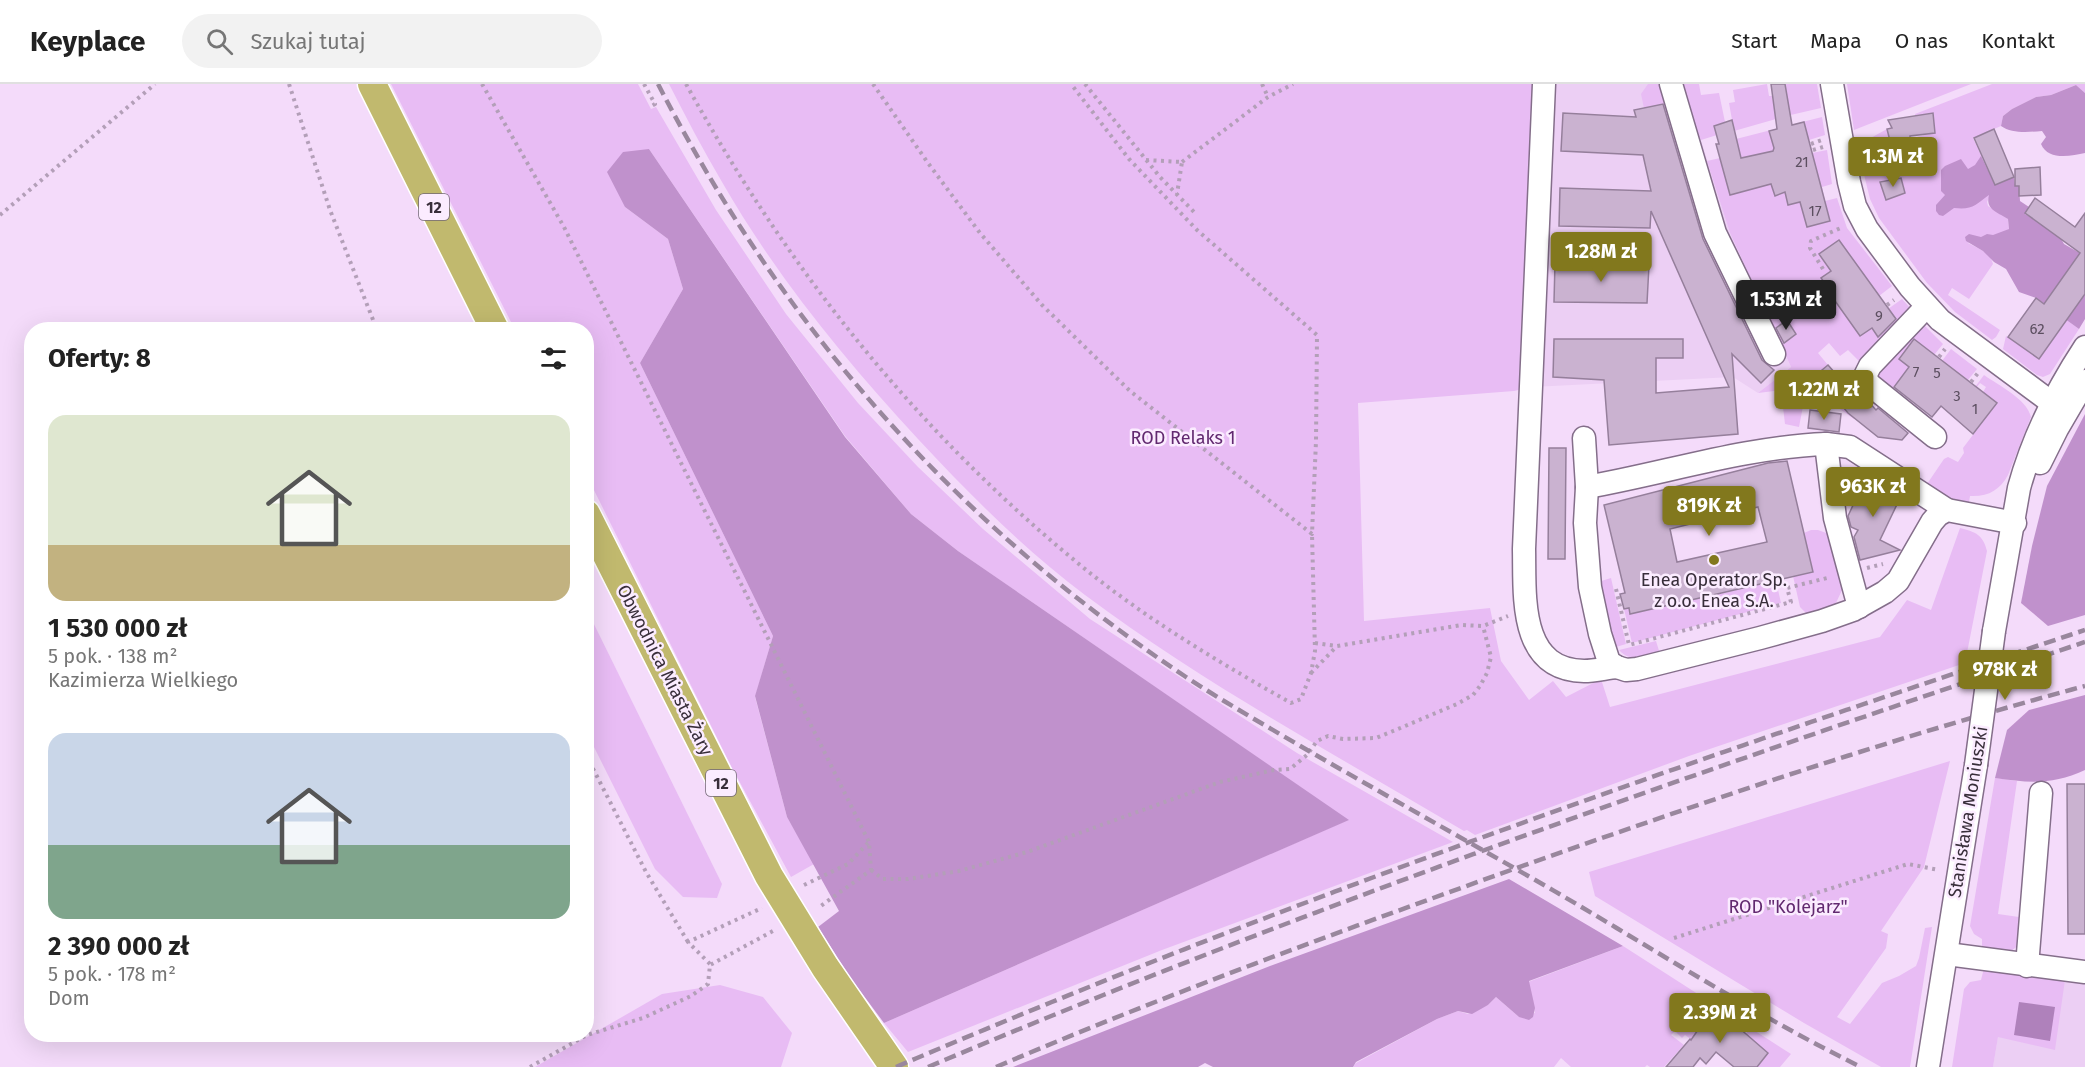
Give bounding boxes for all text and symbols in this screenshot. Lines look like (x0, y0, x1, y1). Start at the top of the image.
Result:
search box (182, 14, 602, 68)
text: Keyplace (30, 25, 146, 58)
icon: search (203, 25, 236, 58)
text: Szukaj tutaj (251, 28, 366, 55)
text: Start (1731, 28, 1777, 54)
text: Mapa (1810, 28, 1862, 54)
text: O nas (1895, 28, 1948, 54)
text: Kontakt (1981, 28, 2055, 54)
pin: 1.3M zł (1838, 137, 1948, 188)
text: 1.3M zł (1862, 144, 1924, 168)
house number: 21 (1795, 153, 1809, 171)
road number: 12 (419, 194, 449, 220)
house number: 17 (1808, 202, 1822, 220)
pin: 1.28M zł (1539, 232, 1663, 283)
text: 1.28M zł (1565, 239, 1637, 263)
pin: 1.53M zł (1724, 280, 1848, 331)
text: 1.53M zł (1750, 287, 1822, 311)
house number: 9 (1875, 307, 1883, 325)
house number: 62 (2029, 320, 2045, 338)
icon: filters (537, 342, 570, 375)
text: Oferty: 8 (48, 343, 151, 374)
house number: 7 (1913, 363, 1920, 381)
house number: 5 (1933, 364, 1941, 382)
pin: 1.22M zł (1762, 370, 1886, 421)
text: 1.22M zł (1788, 377, 1860, 401)
house number: 3 (1953, 387, 1961, 405)
house number: 1 (1972, 400, 1978, 418)
park label: ROD Relaks 1 (1130, 427, 1236, 449)
icon: home (255, 454, 363, 562)
pin: 963K zł (1818, 467, 1928, 518)
text: 963K zł (1840, 474, 1906, 498)
pin: 819K zł (1654, 486, 1764, 537)
text: 819K zł (1677, 493, 1741, 517)
marker: Enea Operator Sp. z o.o. Enea S.A. (1707, 553, 1721, 567)
place label: Enea Operator Sp. z o.o. Enea S.A. (1641, 569, 1787, 612)
street label: Obwodnica Miasta Żary (612, 581, 718, 759)
text: 1 530 000 zł (48, 613, 188, 644)
text: 5 pok. · 138 m² (48, 644, 177, 668)
pin: 978K zł (1950, 650, 2060, 701)
text: 978K zł (1972, 657, 2038, 681)
text: Kazimierza Wielkiego (48, 668, 238, 692)
street label: Stanisława Moniuszki (1944, 725, 1992, 899)
road number: 12 (706, 770, 736, 796)
icon: home (255, 772, 363, 880)
park label: ROD "Kolejarz" (1728, 896, 1848, 918)
text: 2 390 000 zł (48, 931, 189, 962)
text: 5 pok. · 178 m² (48, 962, 176, 986)
text: Dom (48, 986, 90, 1010)
pin: 2.39M zł (1658, 993, 1782, 1044)
text: 2.39M zł (1683, 1000, 1757, 1024)

